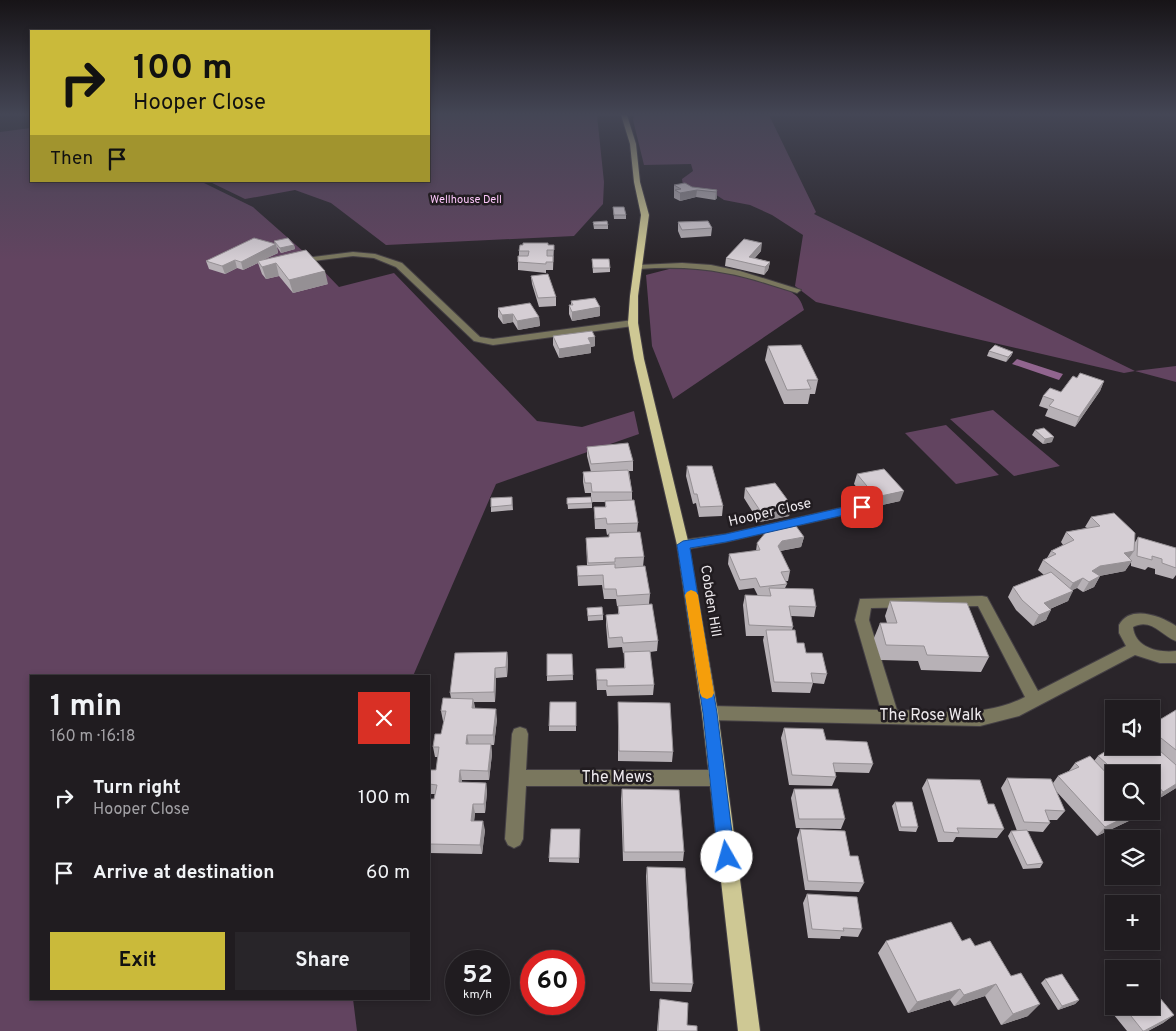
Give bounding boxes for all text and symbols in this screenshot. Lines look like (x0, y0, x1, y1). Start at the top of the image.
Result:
text: 100 m (133, 47, 233, 91)
icon: right (50, 50, 115, 115)
text: Hooper Close (133, 90, 266, 117)
icon: arrive (103, 145, 131, 173)
text: Then (50, 147, 93, 171)
park label: Wellhouse Dell (430, 193, 502, 207)
pin (841, 486, 883, 528)
icon: arrive (848, 493, 876, 521)
street label: Hooper Close (727, 495, 813, 531)
street label: Cobden Hill (696, 564, 724, 638)
text: 1 min (50, 689, 122, 726)
button: close (358, 692, 410, 744)
map controls (1105, 700, 1160, 1015)
button: sound (1105, 700, 1160, 755)
street label: The Rose Walk (879, 706, 983, 726)
text: 160 m · 16:18 (50, 727, 136, 747)
button: search (1105, 765, 1160, 820)
street label: The Mews (581, 768, 653, 788)
text: Turn right (93, 776, 181, 800)
icon: right (50, 784, 78, 812)
text: 100 m (358, 786, 410, 810)
text: Hooper Close (93, 800, 190, 820)
position arrow (700, 830, 752, 882)
button: layers (1105, 830, 1160, 885)
icon: arrive (50, 859, 78, 887)
text: Arrive at destination (93, 861, 274, 885)
text: 60 m (366, 861, 410, 885)
button: + (1105, 895, 1160, 950)
button: Exit (50, 932, 225, 990)
button: Share (235, 932, 410, 990)
speed limit sign: 60 (520, 950, 585, 1015)
text: 52 (462, 960, 493, 992)
button: − (1105, 960, 1160, 1015)
text: km/h (463, 987, 492, 1003)

